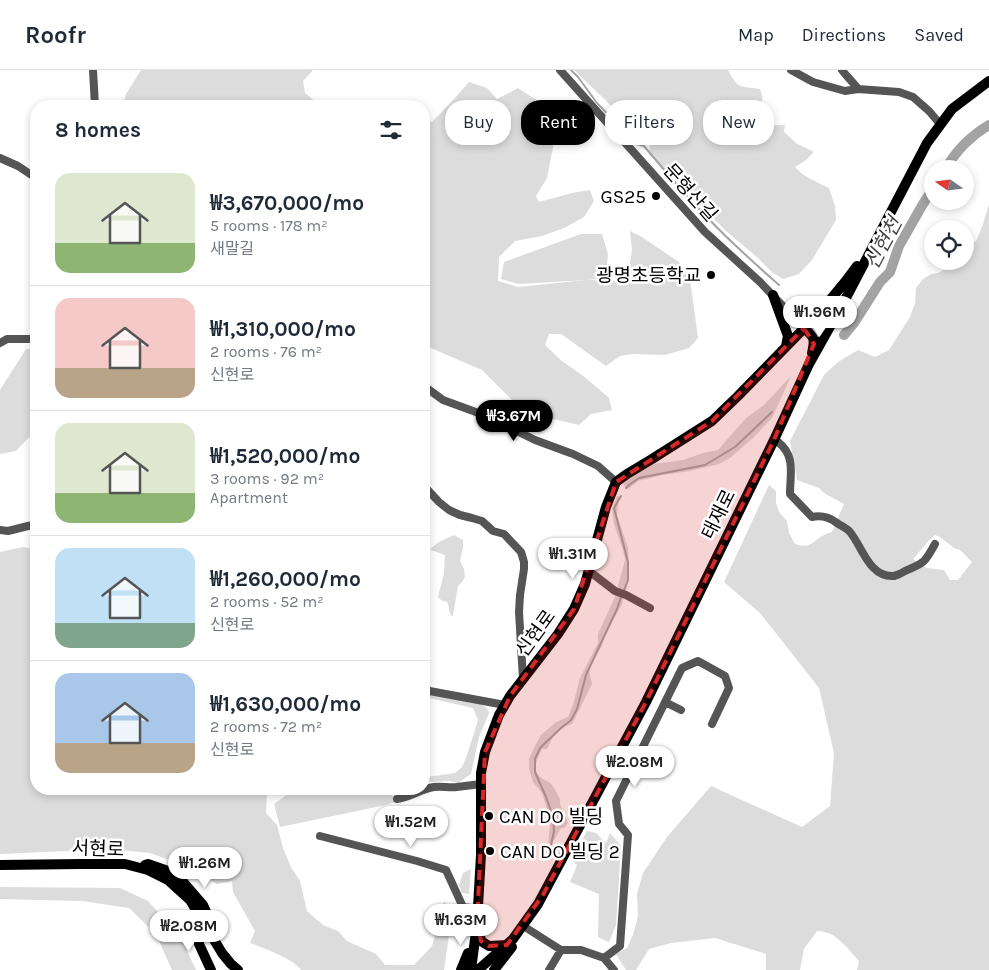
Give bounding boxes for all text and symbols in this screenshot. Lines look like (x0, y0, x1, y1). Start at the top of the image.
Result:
text: Roofr (25, 21, 86, 49)
text: Map (738, 24, 774, 46)
text: Directions (802, 24, 886, 46)
text: Saved (914, 24, 964, 46)
chip: Buy (445, 100, 511, 145)
chip: Rent (521, 100, 595, 145)
chip: Filters (605, 100, 693, 145)
chip: New (703, 100, 774, 145)
icon: filters (377, 116, 405, 144)
text: 8 homes (55, 118, 141, 142)
street label: 문형산길 (659, 159, 722, 226)
north arrow (924, 160, 974, 210)
map controls (924, 160, 974, 270)
place label: GS25 (601, 186, 646, 208)
marker: GS25 (650, 190, 662, 202)
text: ₩3,670,000/mo (210, 191, 364, 215)
icon: home (95, 193, 155, 253)
water label: 신현천 (860, 211, 908, 273)
text: 5 rooms · 178 m² (210, 216, 328, 235)
button: locate (924, 220, 974, 270)
text: 새말길 (210, 239, 254, 258)
place label: 광명초등학교 (596, 265, 701, 287)
marker: 광명초등학교 (705, 269, 717, 281)
pin: ₩1.96M (779, 296, 861, 338)
text: ₩1.96M (794, 302, 846, 321)
text: ₩1,310,000/mo (210, 317, 356, 341)
icon: home (95, 318, 155, 378)
text: 2 rooms · 76 m² (210, 342, 322, 361)
text: 신현로 (210, 365, 254, 384)
pin: ₩3.67M (473, 400, 555, 442)
text: ₩3.67M (487, 406, 541, 425)
icon: home (95, 443, 155, 503)
text: ₩1,520,000/mo (210, 444, 360, 468)
text: 3 rooms · 92 m² (210, 469, 324, 488)
street label: 태재로 (698, 486, 740, 543)
text: Apartment (210, 488, 288, 507)
pin: ₩1.31M (532, 538, 614, 580)
text: ₩1.31M (549, 544, 597, 563)
text: ₩1,260,000/mo (210, 567, 361, 591)
icon: home (95, 568, 155, 628)
text: 2 rooms · 52 m² (210, 592, 324, 611)
street label: 신현로 (511, 606, 560, 661)
text: 신현로 (210, 615, 254, 634)
text: ₩1,630,000/mo (210, 692, 361, 716)
icon: home (95, 693, 155, 753)
text: 2 rooms · 72 m² (210, 717, 322, 736)
text: 신현로 (210, 740, 254, 759)
pin: ₩2.08M (594, 746, 676, 788)
text: ₩2.08M (606, 752, 664, 771)
pin: ₩1.52M (370, 806, 452, 848)
place label: CAN DO 빌딩 (499, 806, 603, 828)
marker: CAN DO 빌딩 (483, 810, 495, 822)
text: ₩1.52M (385, 812, 437, 831)
street label: 서현로 (71, 837, 125, 861)
place label: CAN DO 빌딩 2 (500, 841, 620, 863)
marker: CAN DO 빌딩 2 (484, 845, 496, 857)
pin: ₩1.26M (164, 846, 246, 889)
text: ₩1.26M (179, 853, 231, 872)
pin: ₩1.63M (420, 904, 502, 946)
pin: ₩2.08M (148, 910, 230, 952)
text: ₩1.63M (435, 910, 487, 929)
text: ₩2.08M (160, 916, 218, 935)

